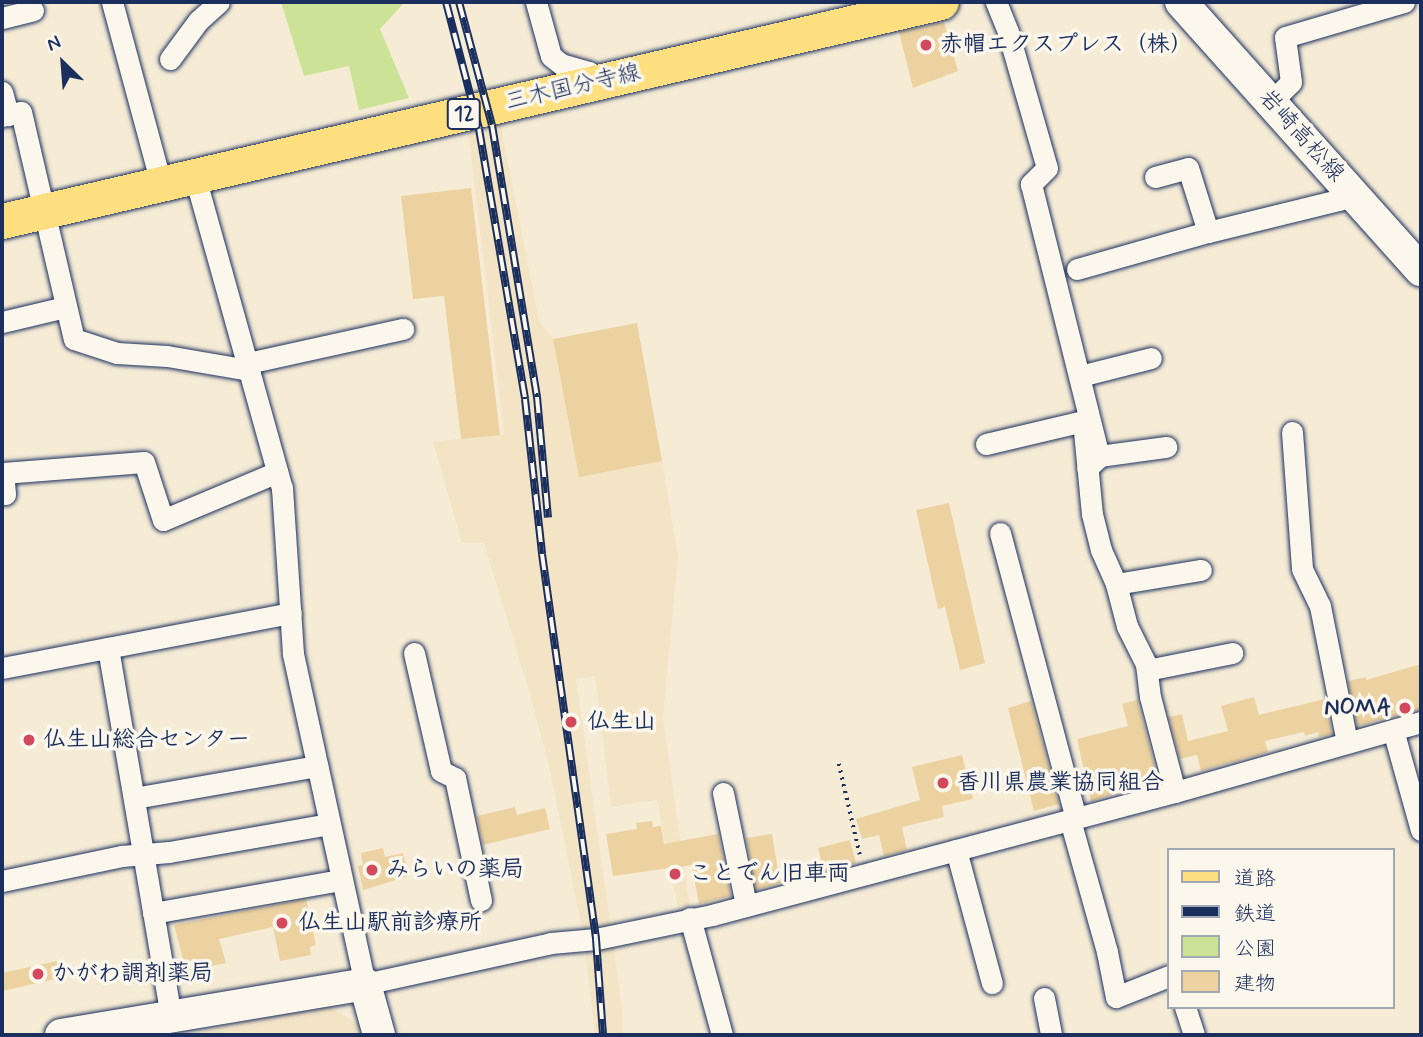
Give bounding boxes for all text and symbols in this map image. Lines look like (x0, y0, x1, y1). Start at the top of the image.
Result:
north arrow (28, 28, 98, 98)
text: N (43, 30, 65, 58)
place label: 赤帽エクスプレス（株） (940, 31, 1193, 59)
marker: 赤帽エクスプレス（株） (918, 37, 934, 53)
street label: 三木国分寺線 (503, 59, 643, 117)
street label: 岩崎高松線 (1252, 84, 1350, 188)
road number: 12 (447, 96, 482, 132)
place label: NOMA (1324, 694, 1391, 722)
marker: NOMA (1397, 700, 1413, 716)
place label: 仏生山 (587, 708, 656, 736)
marker: 仏生山 (561, 712, 581, 732)
place label: 仏生山総合センター (43, 726, 250, 754)
marker: 仏生山総合センター (21, 732, 37, 748)
place label: 香川県農業協同組合 (957, 769, 1164, 797)
marker: 香川県農業協同組合 (935, 775, 951, 791)
legend (1168, 848, 1395, 1009)
place label: みらいの薬局 (386, 856, 524, 884)
place label: ことでん旧車両 (689, 860, 850, 888)
marker: みらいの薬局 (364, 862, 380, 878)
text: 道路 (1234, 865, 1276, 893)
marker: ことでん旧車両 (667, 866, 683, 882)
text: 鉄道 (1234, 900, 1276, 928)
place label: 仏生山駅前診療所 (298, 909, 482, 937)
marker: 仏生山駅前診療所 (272, 913, 292, 933)
text: 公園 (1234, 935, 1276, 963)
place label: かがわ調剤薬局 (52, 960, 213, 988)
marker: かがわ調剤薬局 (30, 966, 46, 982)
text: 建物 (1234, 970, 1276, 998)

